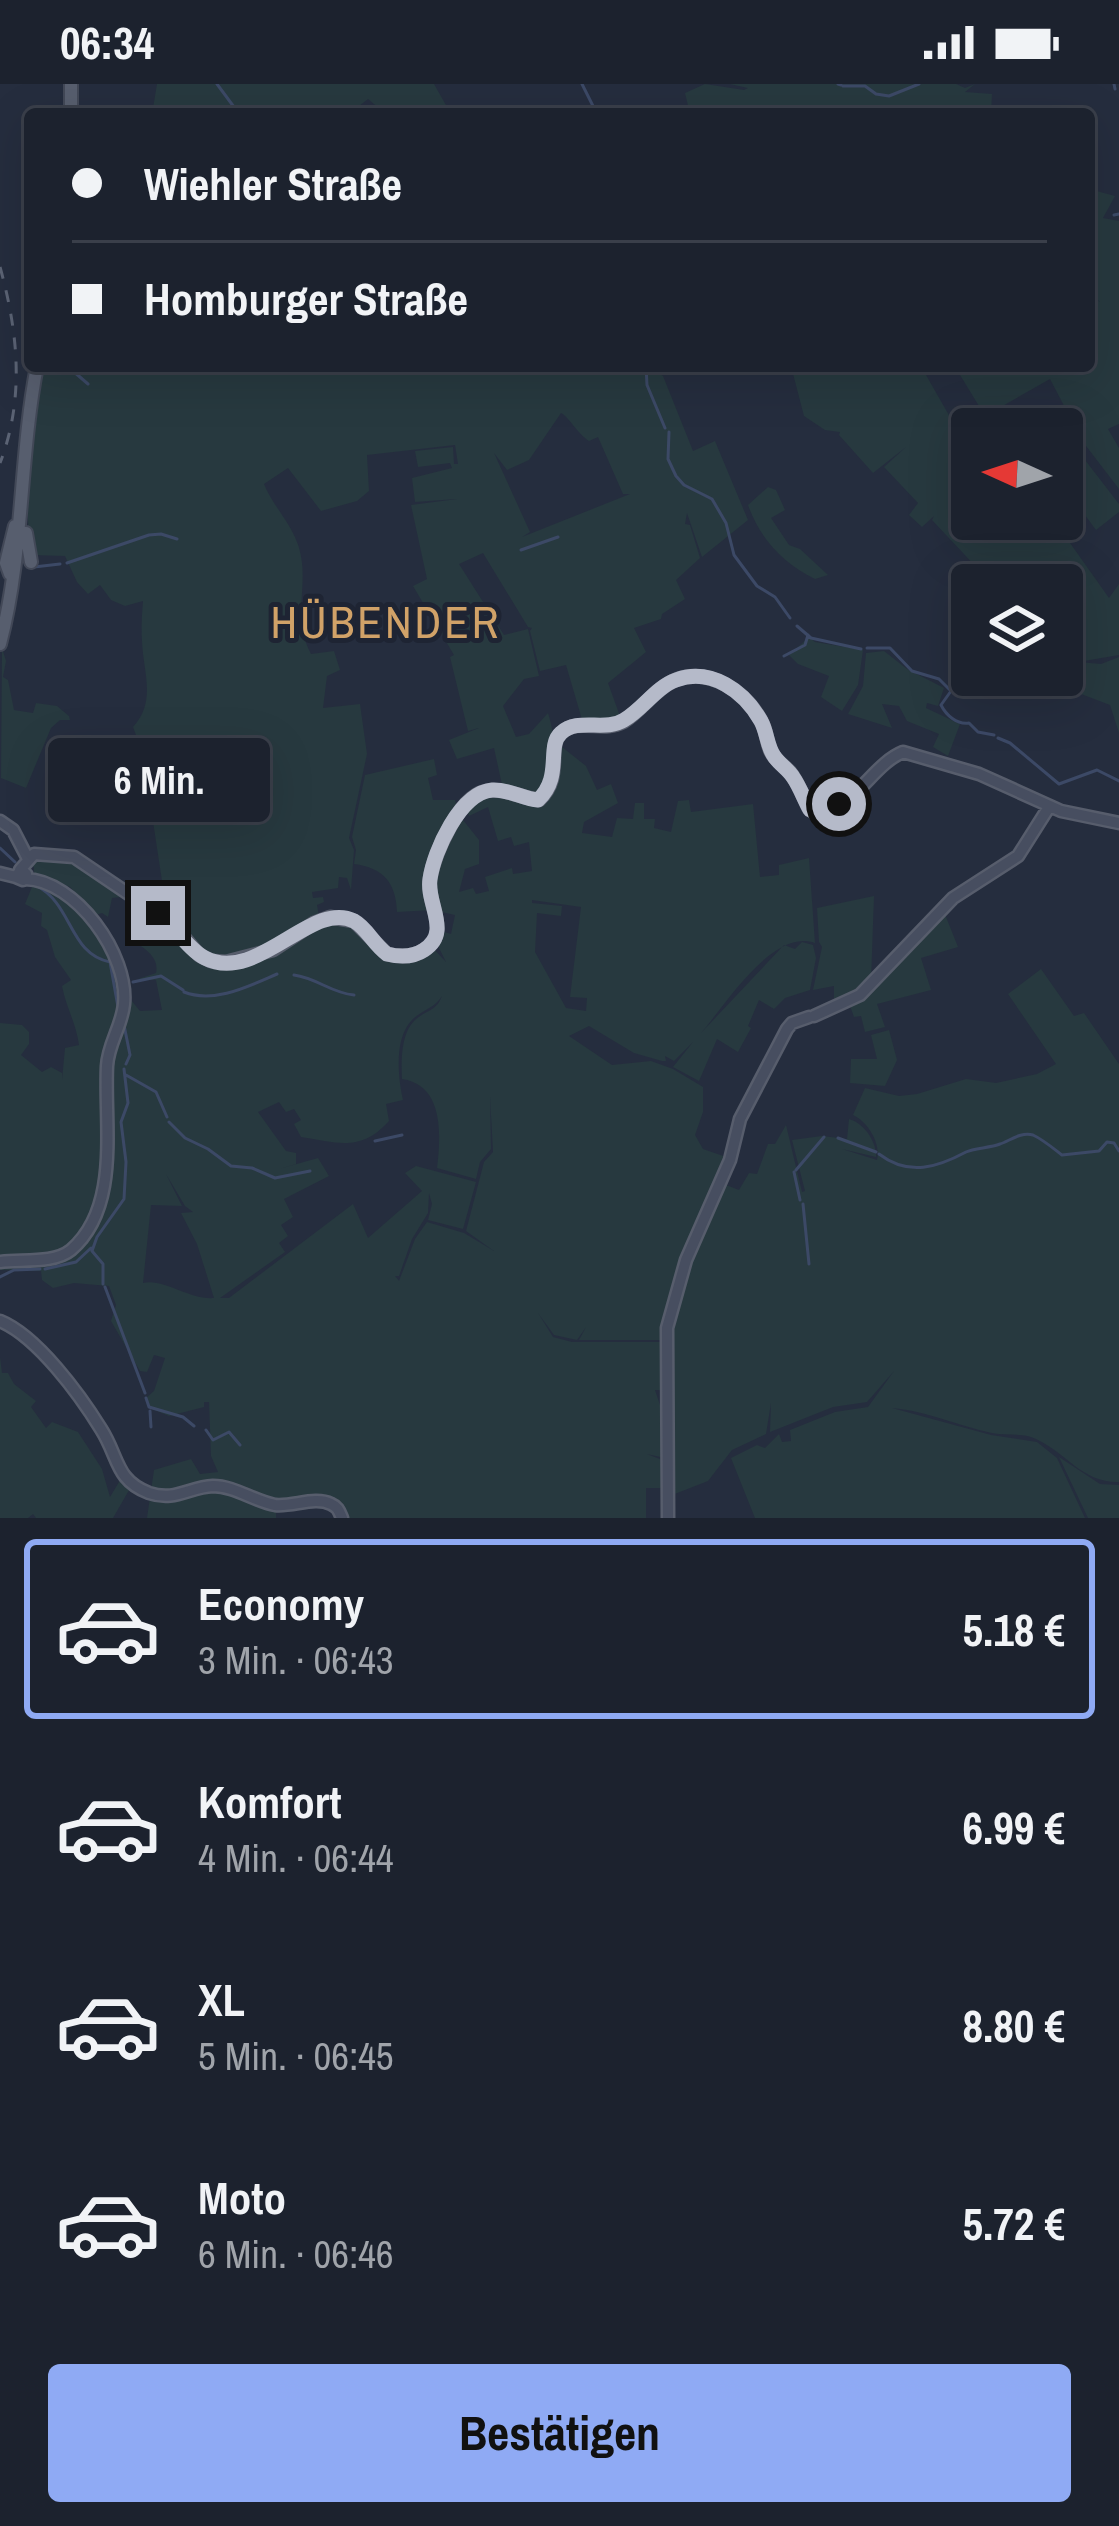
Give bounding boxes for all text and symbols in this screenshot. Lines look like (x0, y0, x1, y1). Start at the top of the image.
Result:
text: 06:34 (60, 12, 154, 73)
text: Wiehler Straße (144, 153, 402, 214)
text: Homburger Straße (144, 268, 468, 329)
north arrow (951, 408, 1083, 540)
map controls (951, 408, 1083, 696)
button: layers (951, 564, 1083, 696)
district label: HÜBENDER (270, 591, 502, 652)
callout: 6 Min. (47, 739, 269, 823)
text: 6 Min. (114, 754, 204, 806)
route start (812, 777, 866, 831)
route end (131, 886, 185, 940)
text: Economy (198, 1573, 364, 1634)
icon: car (54, 1575, 162, 1683)
text: 5.18 € (962, 1599, 1065, 1660)
text: 3 Min. · 06:43 (198, 1634, 394, 1686)
text: Komfort (198, 1771, 341, 1832)
icon: car (54, 1773, 162, 1881)
text: 6.99 € (962, 1797, 1065, 1858)
text: 4 Min. · 06:44 (198, 1832, 394, 1884)
text: XL (198, 1969, 245, 2030)
icon: car (54, 1971, 162, 2079)
text: 8.80 € (962, 1995, 1065, 2056)
text: 5 Min. · 06:45 (198, 2030, 394, 2082)
text: Moto (198, 2167, 286, 2228)
icon: car (54, 2169, 162, 2277)
text: 5.72 € (962, 2193, 1065, 2254)
text: 6 Min. · 06:46 (198, 2228, 394, 2280)
button: Bestätigen (48, 2364, 1071, 2502)

